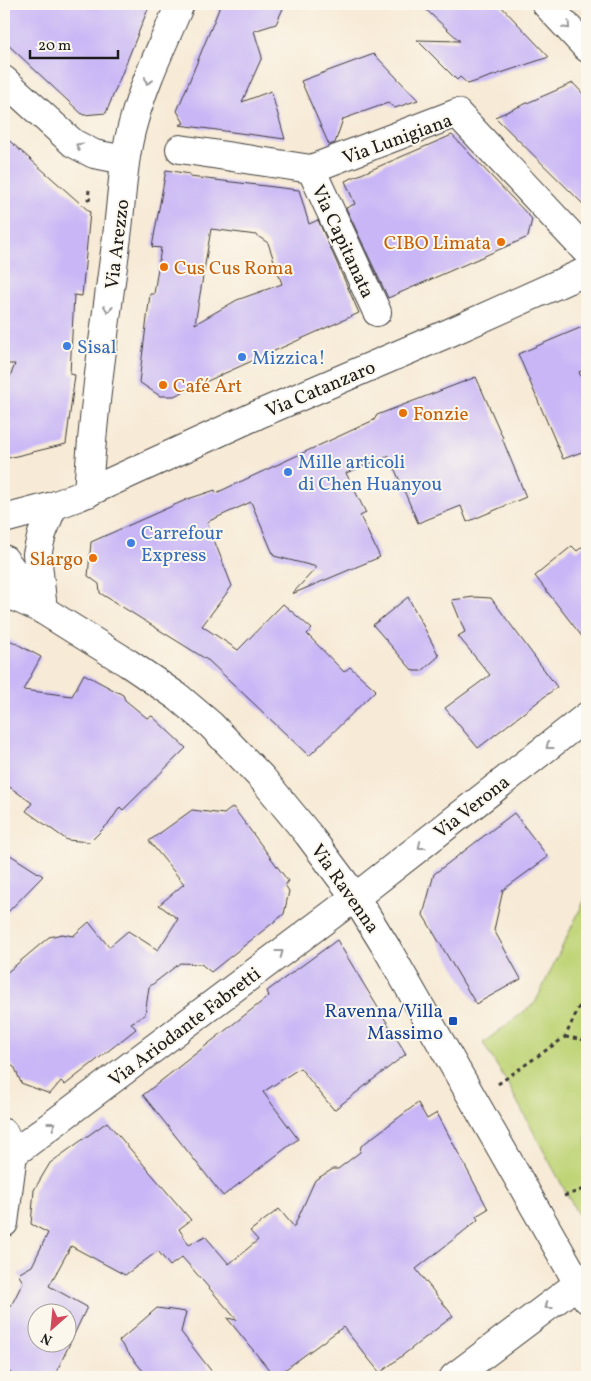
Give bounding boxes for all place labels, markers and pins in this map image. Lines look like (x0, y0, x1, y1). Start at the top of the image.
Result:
place label: CIBO Limata (384, 231, 491, 257)
marker: CIBO Limata (495, 236, 507, 248)
place label: Cus Cus Roma (174, 256, 293, 282)
marker: Cus Cus Roma (158, 261, 170, 273)
place label: Sisal (77, 335, 117, 361)
marker: Sisal (61, 340, 73, 352)
place label: Mizzica! (252, 346, 326, 372)
marker: Mizzica! (236, 351, 248, 363)
place label: Café Art (173, 374, 243, 400)
marker: Café Art (157, 379, 169, 391)
place label: Fonzie (413, 402, 468, 428)
marker: Fonzie (397, 407, 409, 419)
place label: Mille articoli di Chen Huanyou (298, 450, 442, 498)
marker: Mille articoli di Chen Huanyou (282, 466, 294, 478)
place label: Carrefour Express (141, 521, 223, 569)
marker: Carrefour Express (125, 537, 137, 549)
place label: Slargo (30, 547, 83, 573)
marker: Slargo (87, 552, 99, 564)
place label: Ravenna/Villa Massimo (325, 999, 443, 1047)
marker: Ravenna/Villa Massimo (447, 1015, 459, 1027)

